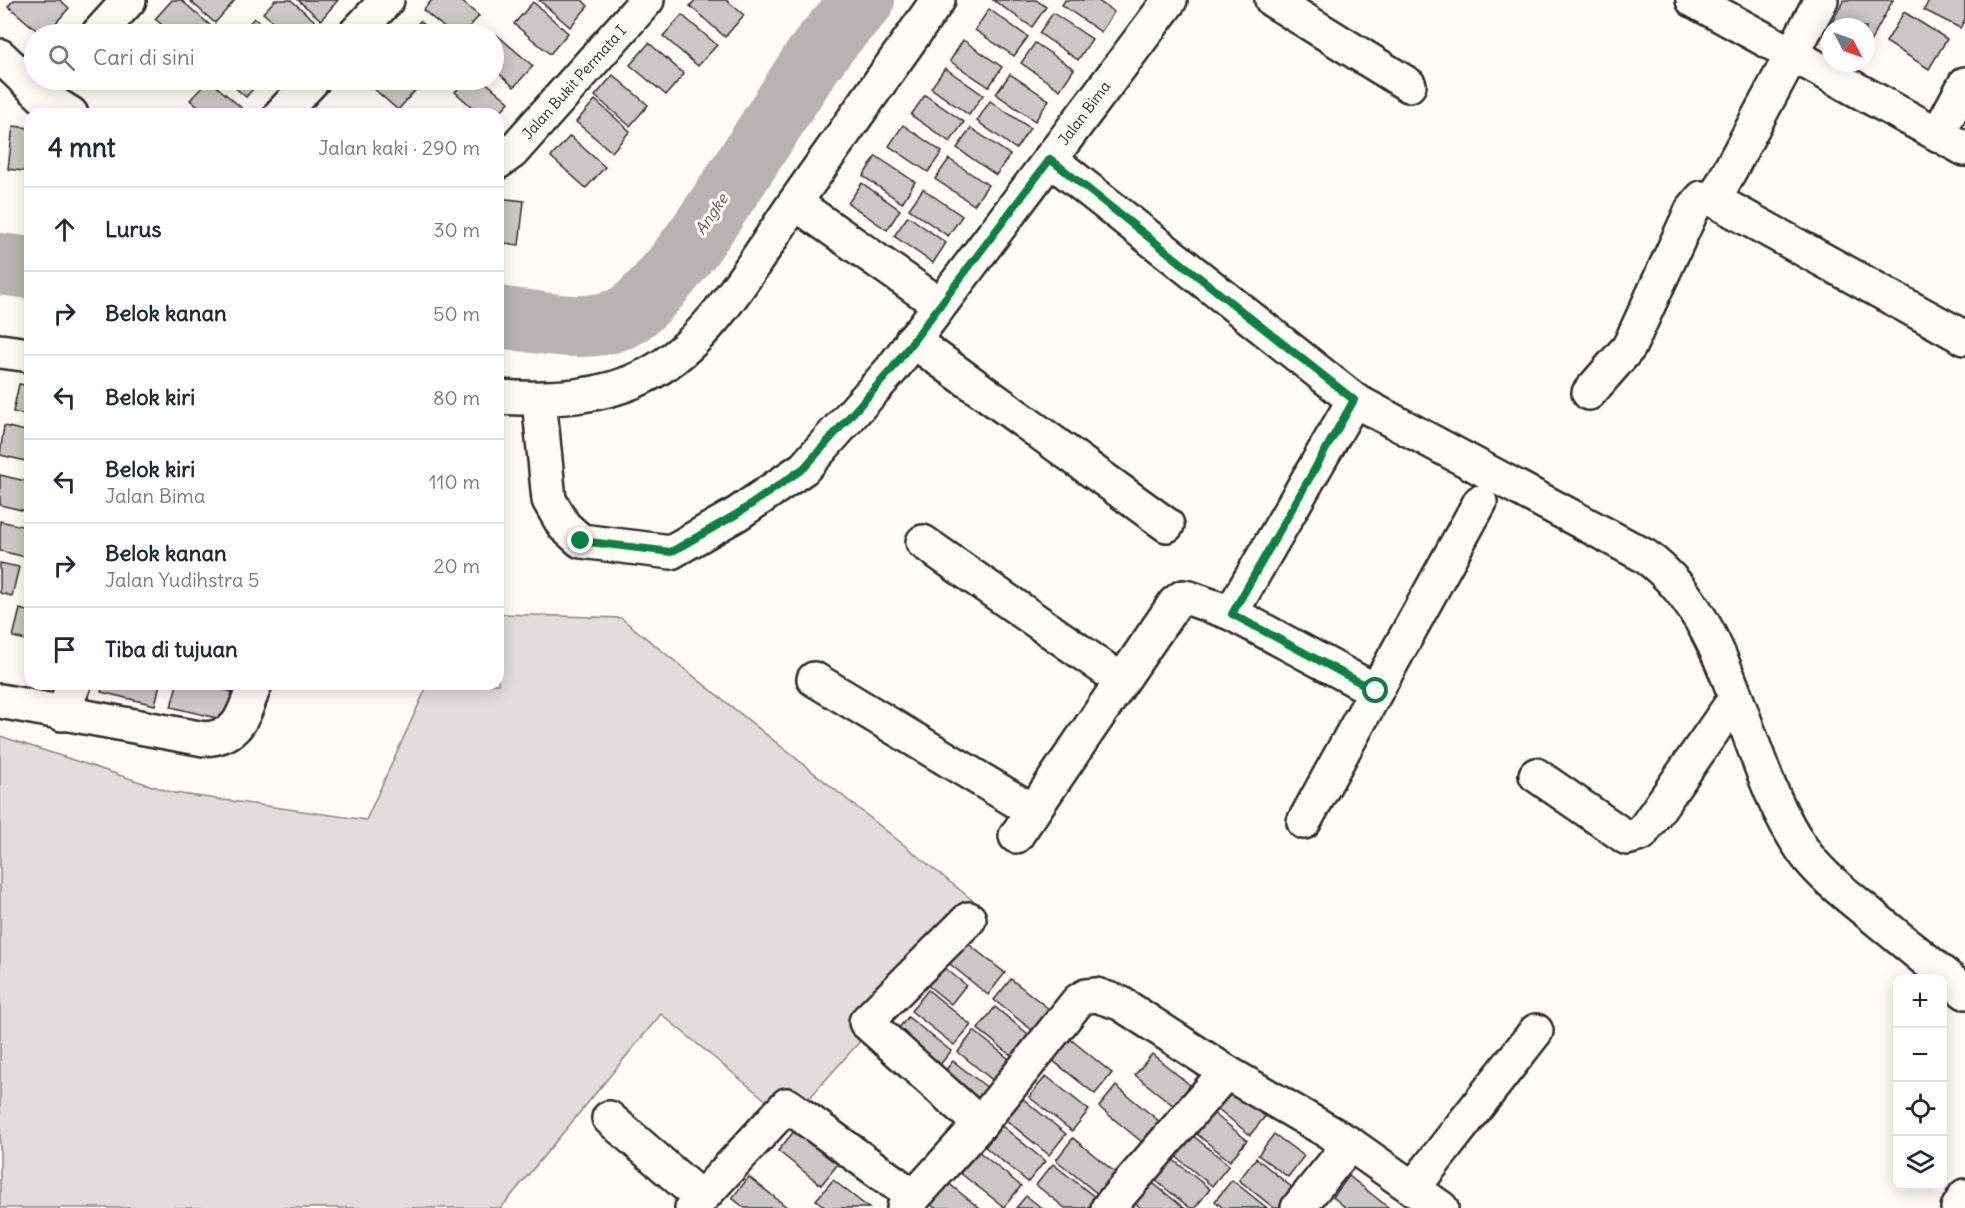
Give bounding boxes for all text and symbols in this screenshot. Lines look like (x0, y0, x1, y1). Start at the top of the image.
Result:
north arrow (1821, 18, 1875, 72)
street label: Jalan Bukit Permata I (518, 21, 630, 143)
search box (24, 24, 504, 90)
icon: search (45, 41, 78, 74)
text: Cari di sini (93, 43, 195, 71)
street label: Jalan Bima (1054, 77, 1114, 149)
text: 4 mnt (48, 131, 116, 164)
text: Jalan kaki · 290 m (318, 135, 480, 160)
water label: Angke (690, 189, 733, 238)
icon: ahead (48, 213, 81, 246)
text: Lurus (105, 215, 161, 243)
text: 30 m (433, 217, 480, 242)
icon: right (48, 297, 81, 330)
text: Belok kanan (105, 299, 227, 327)
text: 50 m (433, 301, 480, 326)
icon: left (48, 381, 81, 414)
text: Belok kiri (105, 383, 195, 411)
text: 80 m (433, 385, 480, 410)
text: Belok kiri (105, 455, 195, 483)
icon: left (48, 465, 81, 498)
text: 110 m (429, 469, 480, 494)
text: Jalan Bima (105, 483, 205, 508)
route end (567, 527, 593, 553)
text: Belok kanan (105, 539, 227, 567)
icon: right (48, 549, 81, 582)
text: 20 m (434, 553, 480, 578)
text: Jalan Yudihstra 5 (105, 567, 260, 592)
icon: arrive (48, 633, 81, 666)
text: Tiba di tujuan (105, 635, 238, 663)
route start (1362, 677, 1388, 703)
map controls (1893, 974, 1947, 1190)
button: + (1893, 974, 1947, 1028)
button: − (1893, 1028, 1947, 1082)
button: locate (1893, 1082, 1947, 1136)
button: layers (1893, 1136, 1947, 1190)

